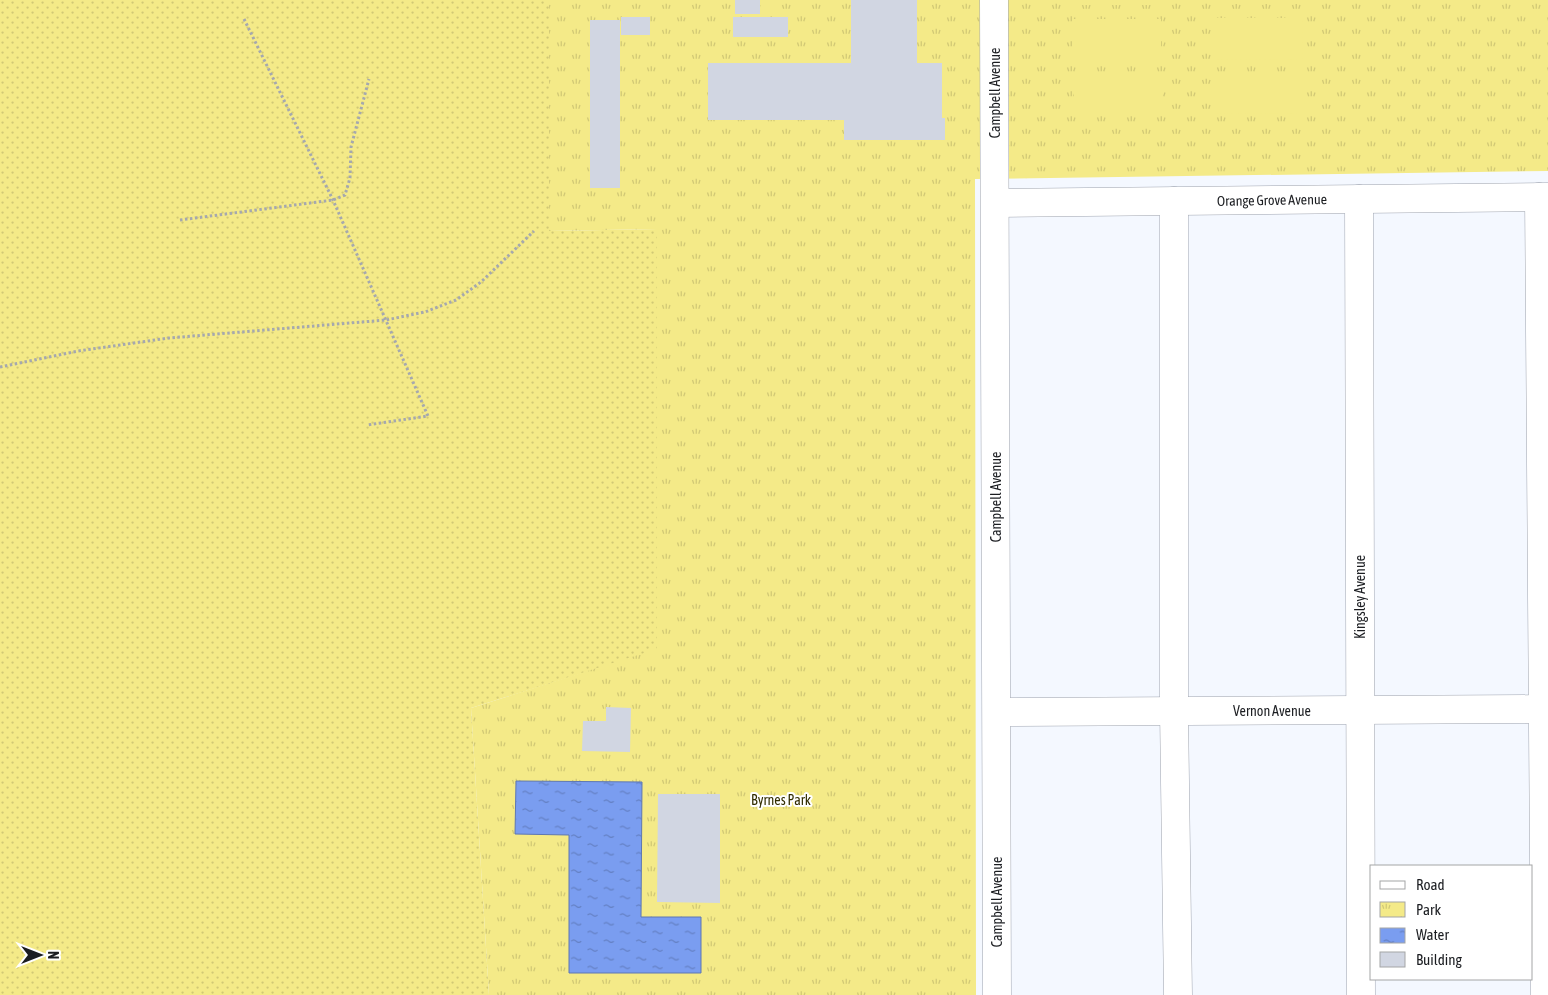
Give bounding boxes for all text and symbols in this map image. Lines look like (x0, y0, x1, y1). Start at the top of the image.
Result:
street label: Campbell Avenue (987, 48, 1003, 138)
street label: Orange Grove Avenue (1217, 191, 1327, 209)
street label: Campbell Avenue (988, 452, 1004, 542)
street label: Kingsley Avenue (1352, 555, 1368, 639)
street label: Vernon Avenue (1233, 703, 1311, 719)
park label: Byrnes Park (751, 792, 811, 808)
street label: Campbell Avenue (989, 857, 1005, 947)
legend (1370, 865, 1533, 980)
text: Road (1416, 876, 1445, 893)
text: Park (1416, 901, 1441, 918)
text: Water (1416, 926, 1449, 943)
north arrow (15, 930, 65, 980)
text: N (45, 951, 61, 959)
text: Building (1416, 951, 1462, 968)

